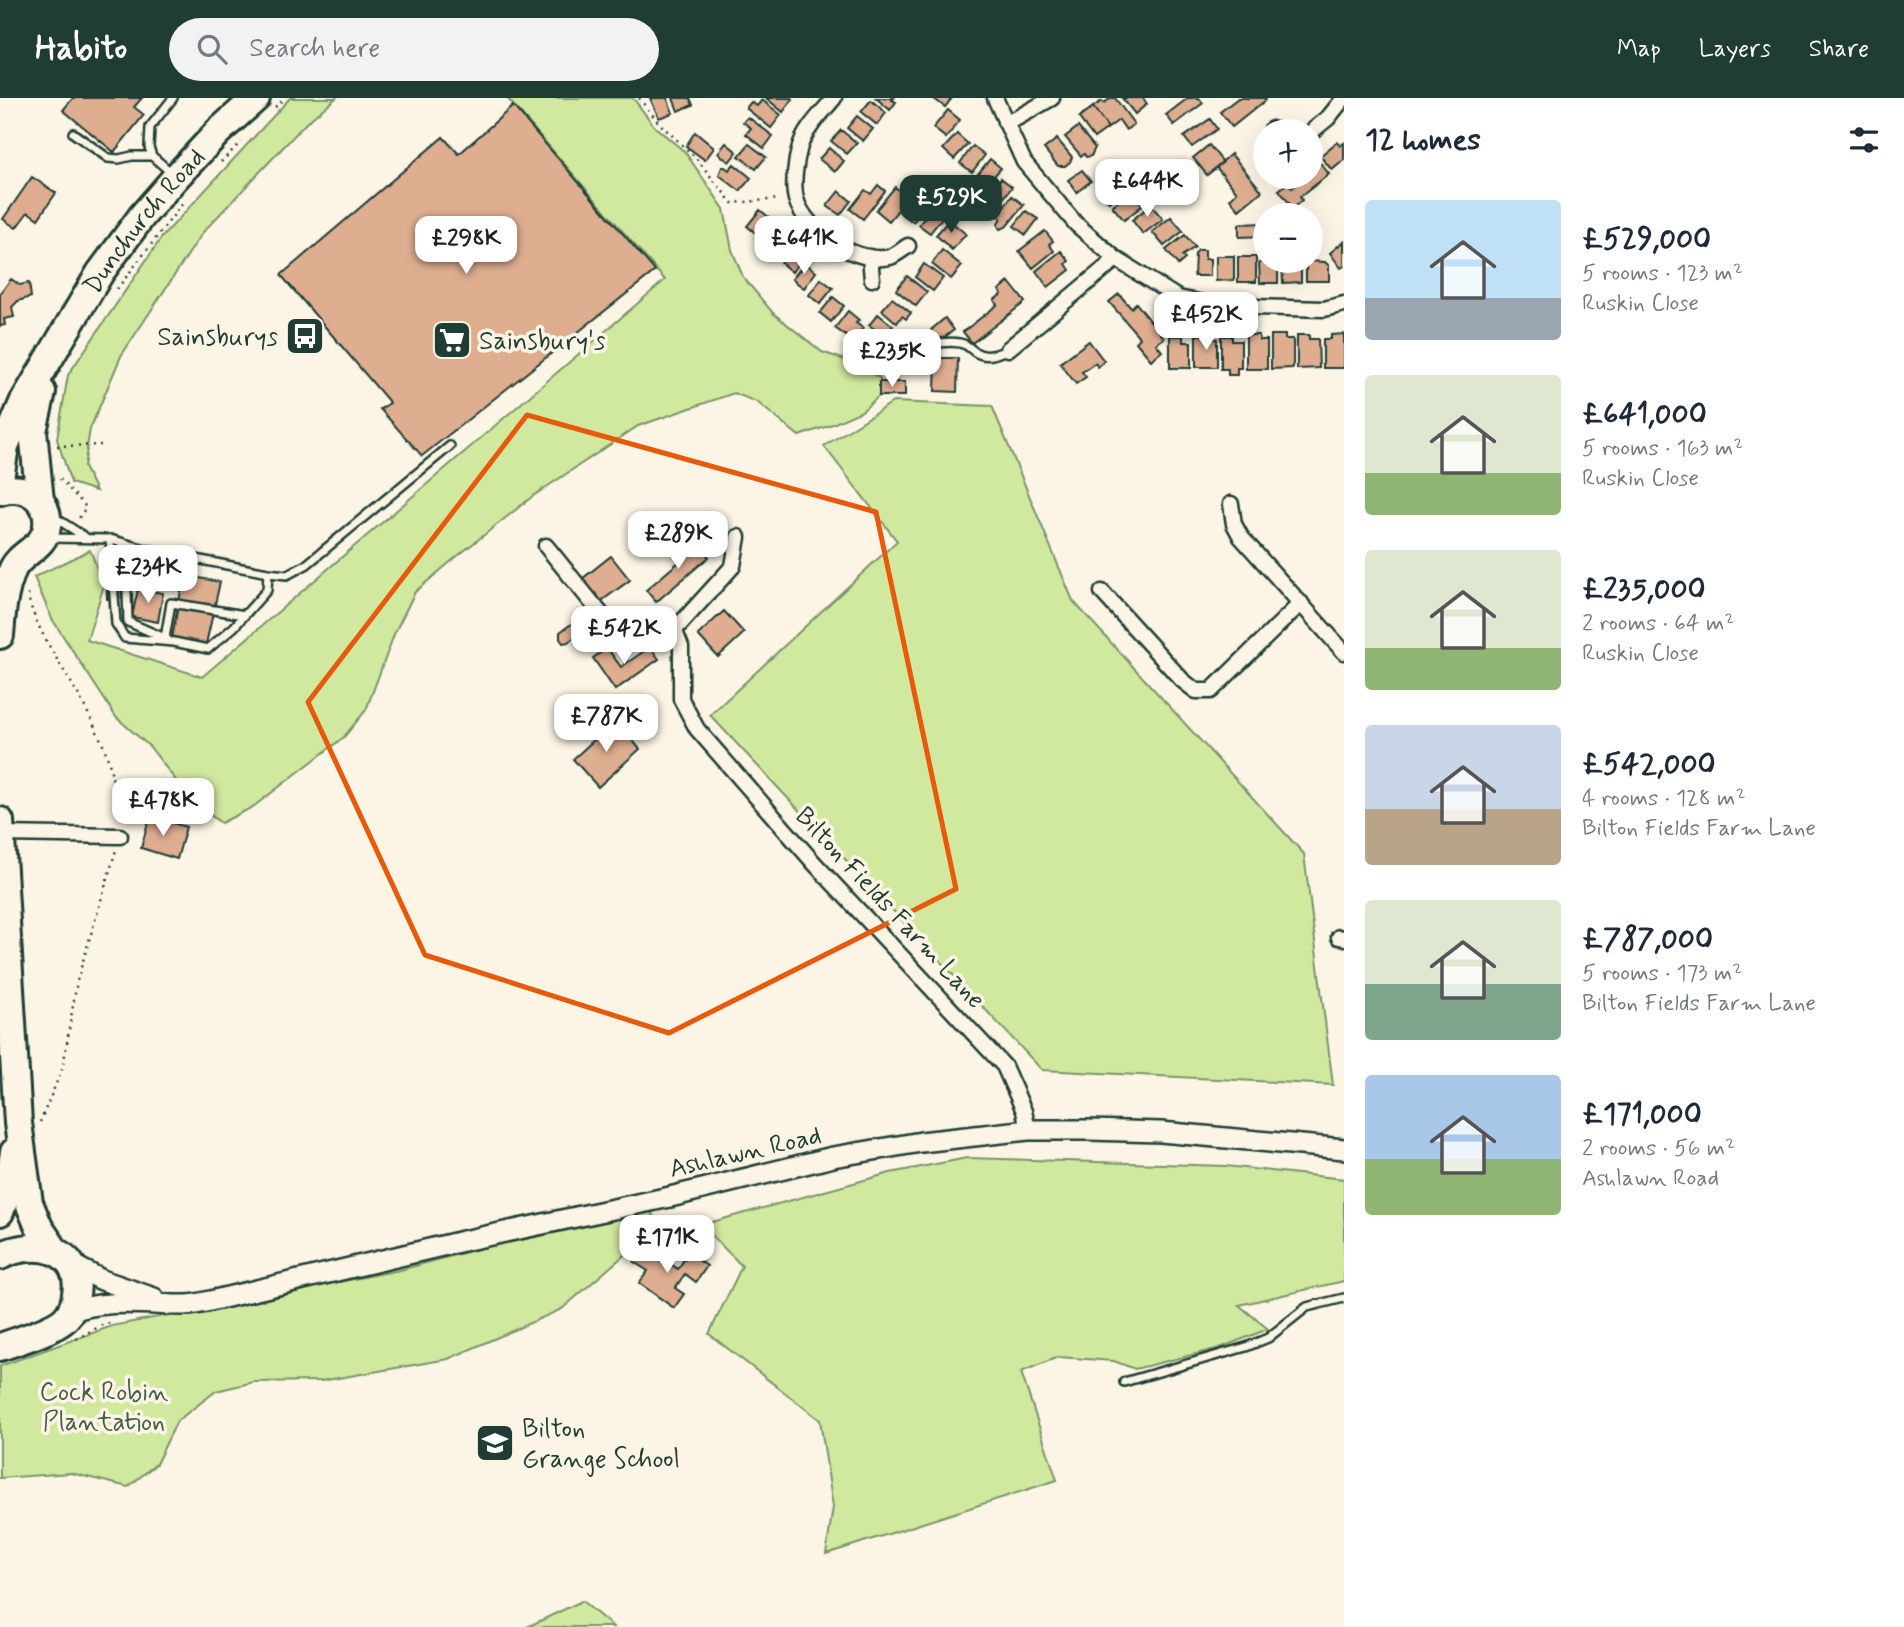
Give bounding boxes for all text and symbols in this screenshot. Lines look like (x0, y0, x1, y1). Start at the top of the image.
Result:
search box (169, 18, 659, 81)
text: Habito (35, 27, 127, 71)
icon: search (193, 30, 231, 68)
text: Search here (249, 32, 380, 66)
text: Map (1617, 34, 1661, 65)
text: Layers (1699, 34, 1771, 65)
text: Share (1809, 34, 1869, 65)
map controls (1253, 119, 1323, 273)
button: + (1253, 119, 1323, 189)
text: 12 homes (1365, 121, 1481, 160)
icon: filters (1845, 121, 1883, 159)
street label: Dunchurch Road (76, 142, 213, 301)
pin: £644K (1098, 159, 1196, 219)
text: £644K (1111, 167, 1183, 197)
pin: £529K (902, 176, 1000, 235)
text: £529K (916, 183, 986, 213)
button: − (1253, 203, 1323, 273)
pin: £298K (417, 216, 515, 276)
pin: £641K (755, 216, 853, 276)
text: £529,000 (1582, 220, 1711, 259)
text: £298K (431, 224, 501, 254)
text: £641K (770, 224, 838, 254)
icon: home (1421, 228, 1505, 312)
text: 5 rooms · 123 m² (1582, 259, 1743, 289)
text: Ruskin Close (1582, 289, 1699, 319)
pin: £452K (1157, 292, 1255, 352)
text: £452K (1170, 300, 1242, 330)
bus stop icon: Sainsburys (284, 315, 326, 357)
supermarket icon: Sainsbury's (431, 319, 473, 361)
place label: Sainsburys (157, 321, 278, 355)
place label: Sainsbury's (479, 325, 605, 359)
pin: £235K (843, 330, 941, 389)
text: £235K (859, 337, 925, 367)
text: £641,000 (1582, 395, 1707, 434)
icon: home (1421, 403, 1505, 487)
text: 5 rooms · 163 m² (1582, 434, 1744, 464)
text: Ruskin Close (1582, 464, 1699, 494)
pin: £289K (629, 512, 727, 571)
text: £289K (644, 519, 712, 549)
pin: £234K (99, 546, 197, 605)
text: £234K (115, 553, 181, 583)
text: £235,000 (1582, 570, 1706, 609)
icon: home (1421, 578, 1505, 662)
pin: £542K (575, 606, 673, 666)
text: 2 rooms · 64 m² (1582, 609, 1734, 639)
text: £542K (587, 614, 661, 644)
text: Ruskin Close (1582, 639, 1699, 669)
pin: £787K (557, 694, 655, 754)
text: £787K (570, 702, 642, 732)
text: £542,000 (1582, 745, 1716, 784)
icon: home (1421, 753, 1505, 837)
pin: £478K (114, 778, 212, 838)
text: 4 rooms · 128 m² (1582, 784, 1746, 814)
text: £478K (128, 786, 198, 816)
street label: Bilton Fields Farm Lane (787, 800, 992, 1017)
text: Bilton Fields Farm Lane (1582, 814, 1816, 844)
text: £787,000 (1582, 920, 1713, 959)
icon: home (1421, 928, 1505, 1012)
text: 5 rooms · 173 m² (1582, 959, 1742, 989)
text: Bilton Fields Farm Lane (1582, 989, 1816, 1019)
text: £171,000 (1582, 1095, 1702, 1134)
icon: home (1421, 1103, 1505, 1187)
street label: Ashlawn Road (666, 1119, 825, 1187)
text: 2 rooms · 56 m² (1582, 1134, 1735, 1164)
text: Ashlawn Road (1582, 1164, 1719, 1194)
pin: £171K (618, 1216, 716, 1275)
text: £171K (635, 1223, 699, 1253)
park label: Cock Robin Plantation (40, 1376, 168, 1440)
place label: Bilton Grange School (522, 1413, 680, 1477)
school or university icon: Bilton Grange School (474, 1422, 516, 1464)

